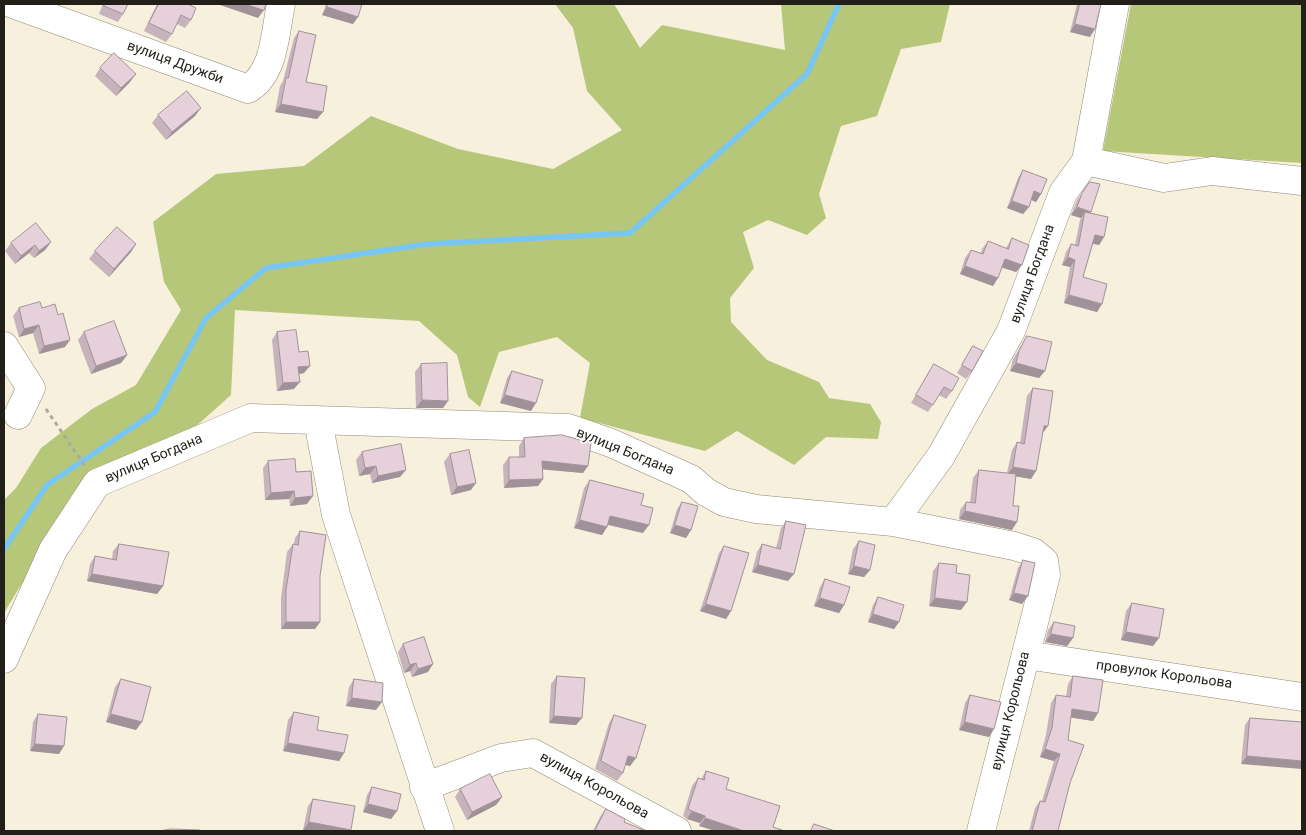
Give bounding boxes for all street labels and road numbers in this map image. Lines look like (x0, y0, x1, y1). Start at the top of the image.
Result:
street label: вулиця Дружби (125, 38, 225, 88)
street label: вулиця Богдана (1007, 222, 1059, 326)
street label: вулиця Богдана (574, 425, 676, 479)
street label: вулиця Богдана (103, 431, 205, 487)
street label: вулиця Корольова (988, 650, 1034, 772)
street label: провулок Корольова (1095, 657, 1233, 693)
street label: вулиця Корольова (537, 749, 651, 823)

